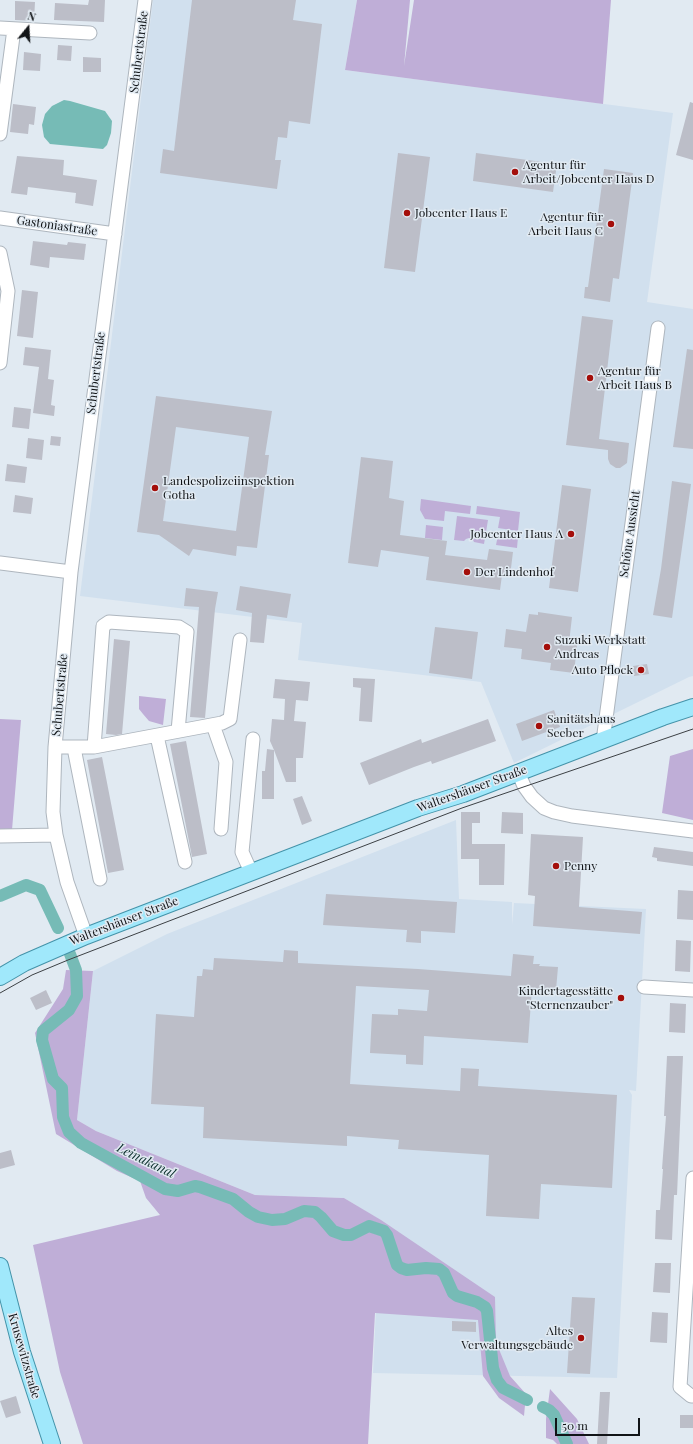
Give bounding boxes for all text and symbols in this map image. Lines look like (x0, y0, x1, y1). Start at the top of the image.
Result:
north arrow (8, 8, 48, 48)
text: N (26, 8, 38, 24)
street label: Schubertstraße (127, 10, 151, 94)
place label: Agentur für Arbeit/Jobcenter Haus D (523, 158, 654, 186)
marker: Agentur für Arbeit/Jobcenter Haus D (510, 167, 520, 177)
place label: Jobcenter Haus E (415, 206, 507, 220)
marker: Jobcenter Haus E (402, 208, 412, 218)
place label: Agentur für Arbeit Haus C (528, 210, 603, 238)
street label: Gastoniastraße (16, 213, 98, 239)
marker: Agentur für Arbeit Haus C (606, 219, 616, 229)
street label: Schubertstraße (84, 331, 108, 415)
place label: Agentur für Arbeit Haus B (598, 364, 672, 392)
marker: Agentur für Arbeit Haus B (585, 373, 595, 383)
place label: Landespolizeiinspektion Gotha (163, 474, 294, 502)
marker: Landespolizeiinspektion Gotha (150, 483, 160, 493)
street label: Schöne Aussicht (617, 490, 643, 578)
place label: Jobcenter Haus A (470, 527, 563, 541)
marker: Jobcenter Haus A (566, 529, 576, 539)
place label: Der Lindenhof (475, 565, 554, 579)
marker: Der Lindenhof (462, 567, 472, 577)
place label: Suzuki Werkstatt Andreas (555, 633, 646, 661)
marker: Suzuki Werkstatt Andreas (542, 642, 552, 652)
street label: Schubertstraße (49, 653, 71, 737)
place label: Auto Pflock (572, 663, 633, 677)
marker: Auto Pflock (636, 665, 646, 675)
place label: Sanitätshaus Seeber (547, 712, 615, 740)
marker: Sanitätshaus Seeber (534, 721, 544, 731)
street label: Waltershäuser Straße (415, 762, 529, 816)
place label: Penny (564, 859, 597, 873)
marker: Penny (551, 861, 561, 871)
street label: Waltershäuser Straße (67, 894, 181, 948)
place label: Kindertagesstätte "Sternenzauber" (519, 984, 613, 1012)
marker: Kindertagesstätte "Sternenzauber" (616, 993, 626, 1003)
water label: Leinakanal (114, 1140, 178, 1182)
street label: Krusewitzstraße (5, 1312, 43, 1400)
place label: Altes Verwaltungsgebäude (461, 1324, 573, 1352)
marker: Altes Verwaltungsgebäude (576, 1333, 586, 1343)
scale bar (557, 1410, 642, 1436)
text: 50 m (562, 1417, 588, 1433)

